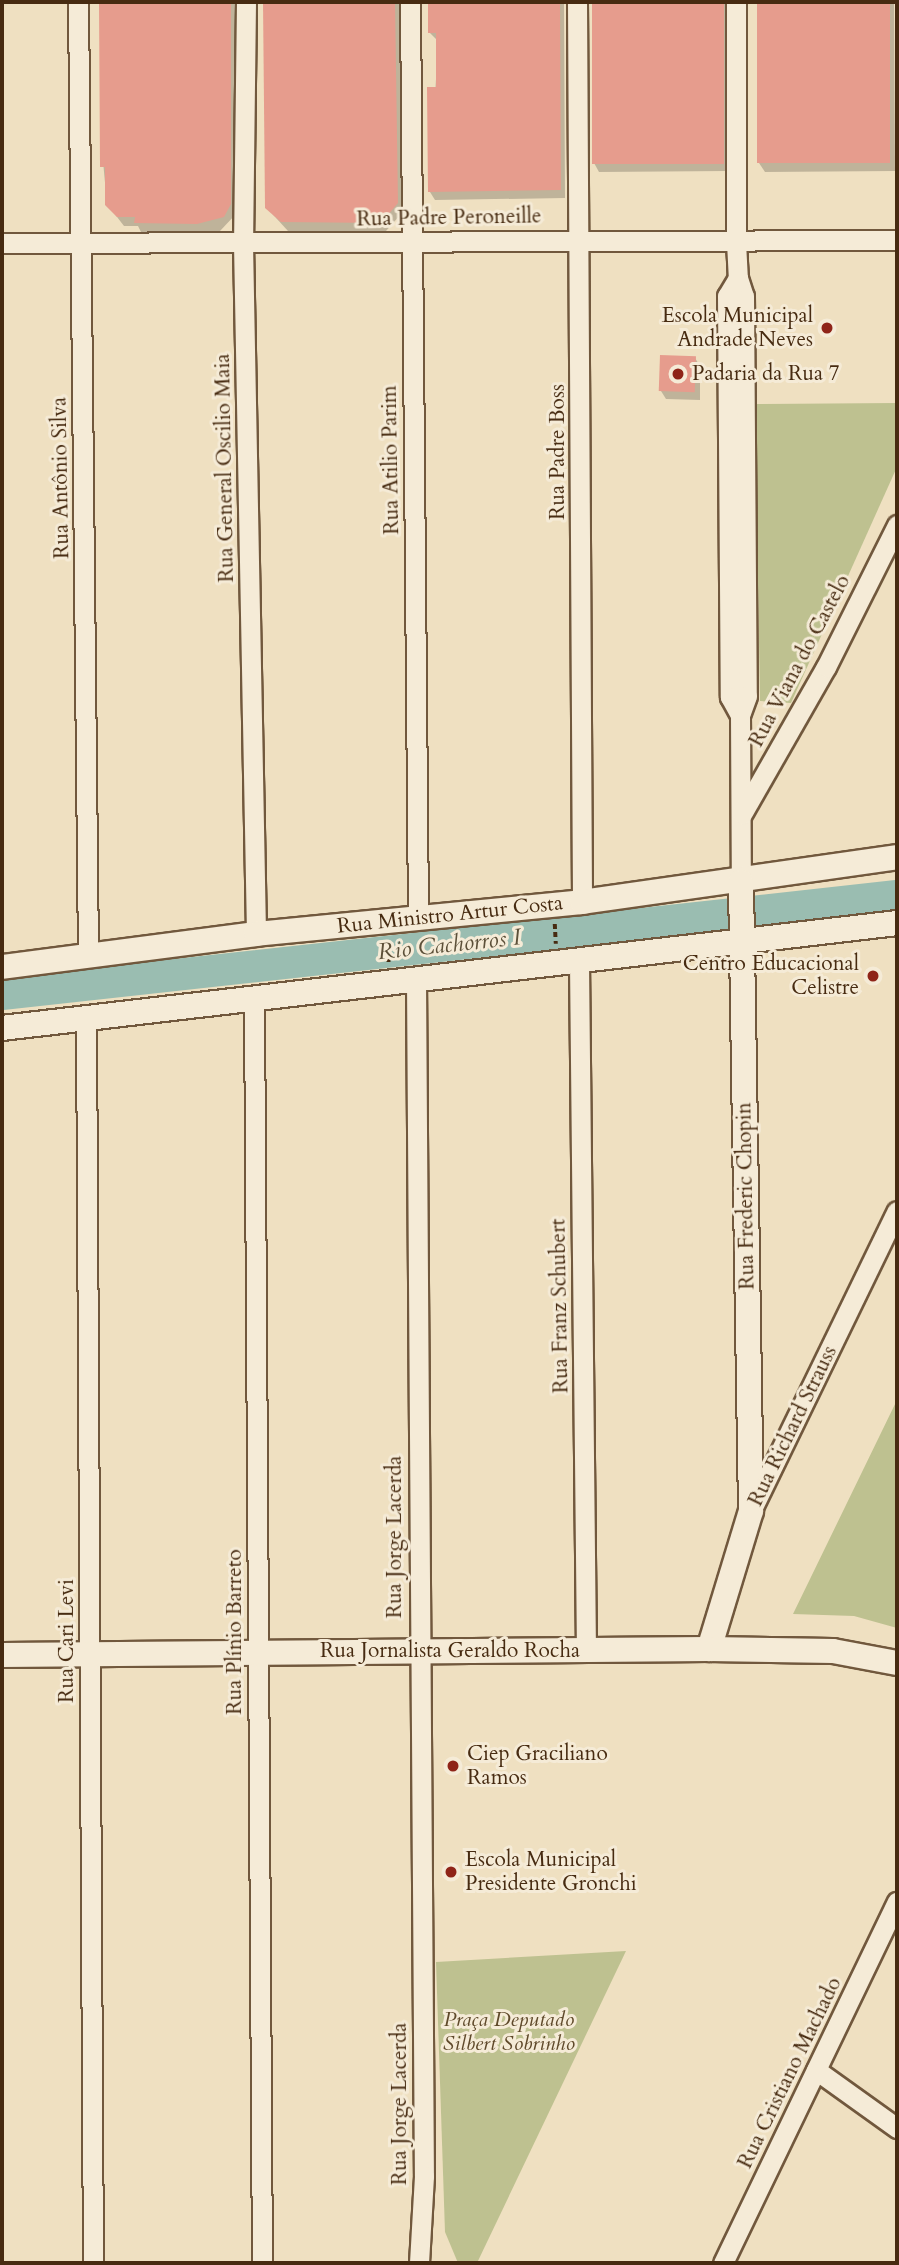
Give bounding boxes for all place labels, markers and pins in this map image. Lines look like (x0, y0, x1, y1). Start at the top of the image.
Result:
place label: Escola Municipal Andrade Neves (662, 303, 813, 353)
marker: Escola Municipal Andrade Neves (819, 320, 835, 336)
place label: Padaria da Rua 7 (692, 361, 839, 387)
marker: Padaria da Rua 7 (670, 366, 686, 382)
place label: Centro Educacional Celistre (683, 951, 859, 1001)
marker: Centro Educacional Celistre (865, 968, 881, 984)
place label: Ciep Graciliano Ramos (467, 1741, 608, 1791)
marker: Ciep Graciliano Ramos (445, 1758, 461, 1774)
place label: Escola Municipal Presidente Gronchi (465, 1847, 637, 1897)
marker: Escola Municipal Presidente Gronchi (443, 1864, 459, 1880)

